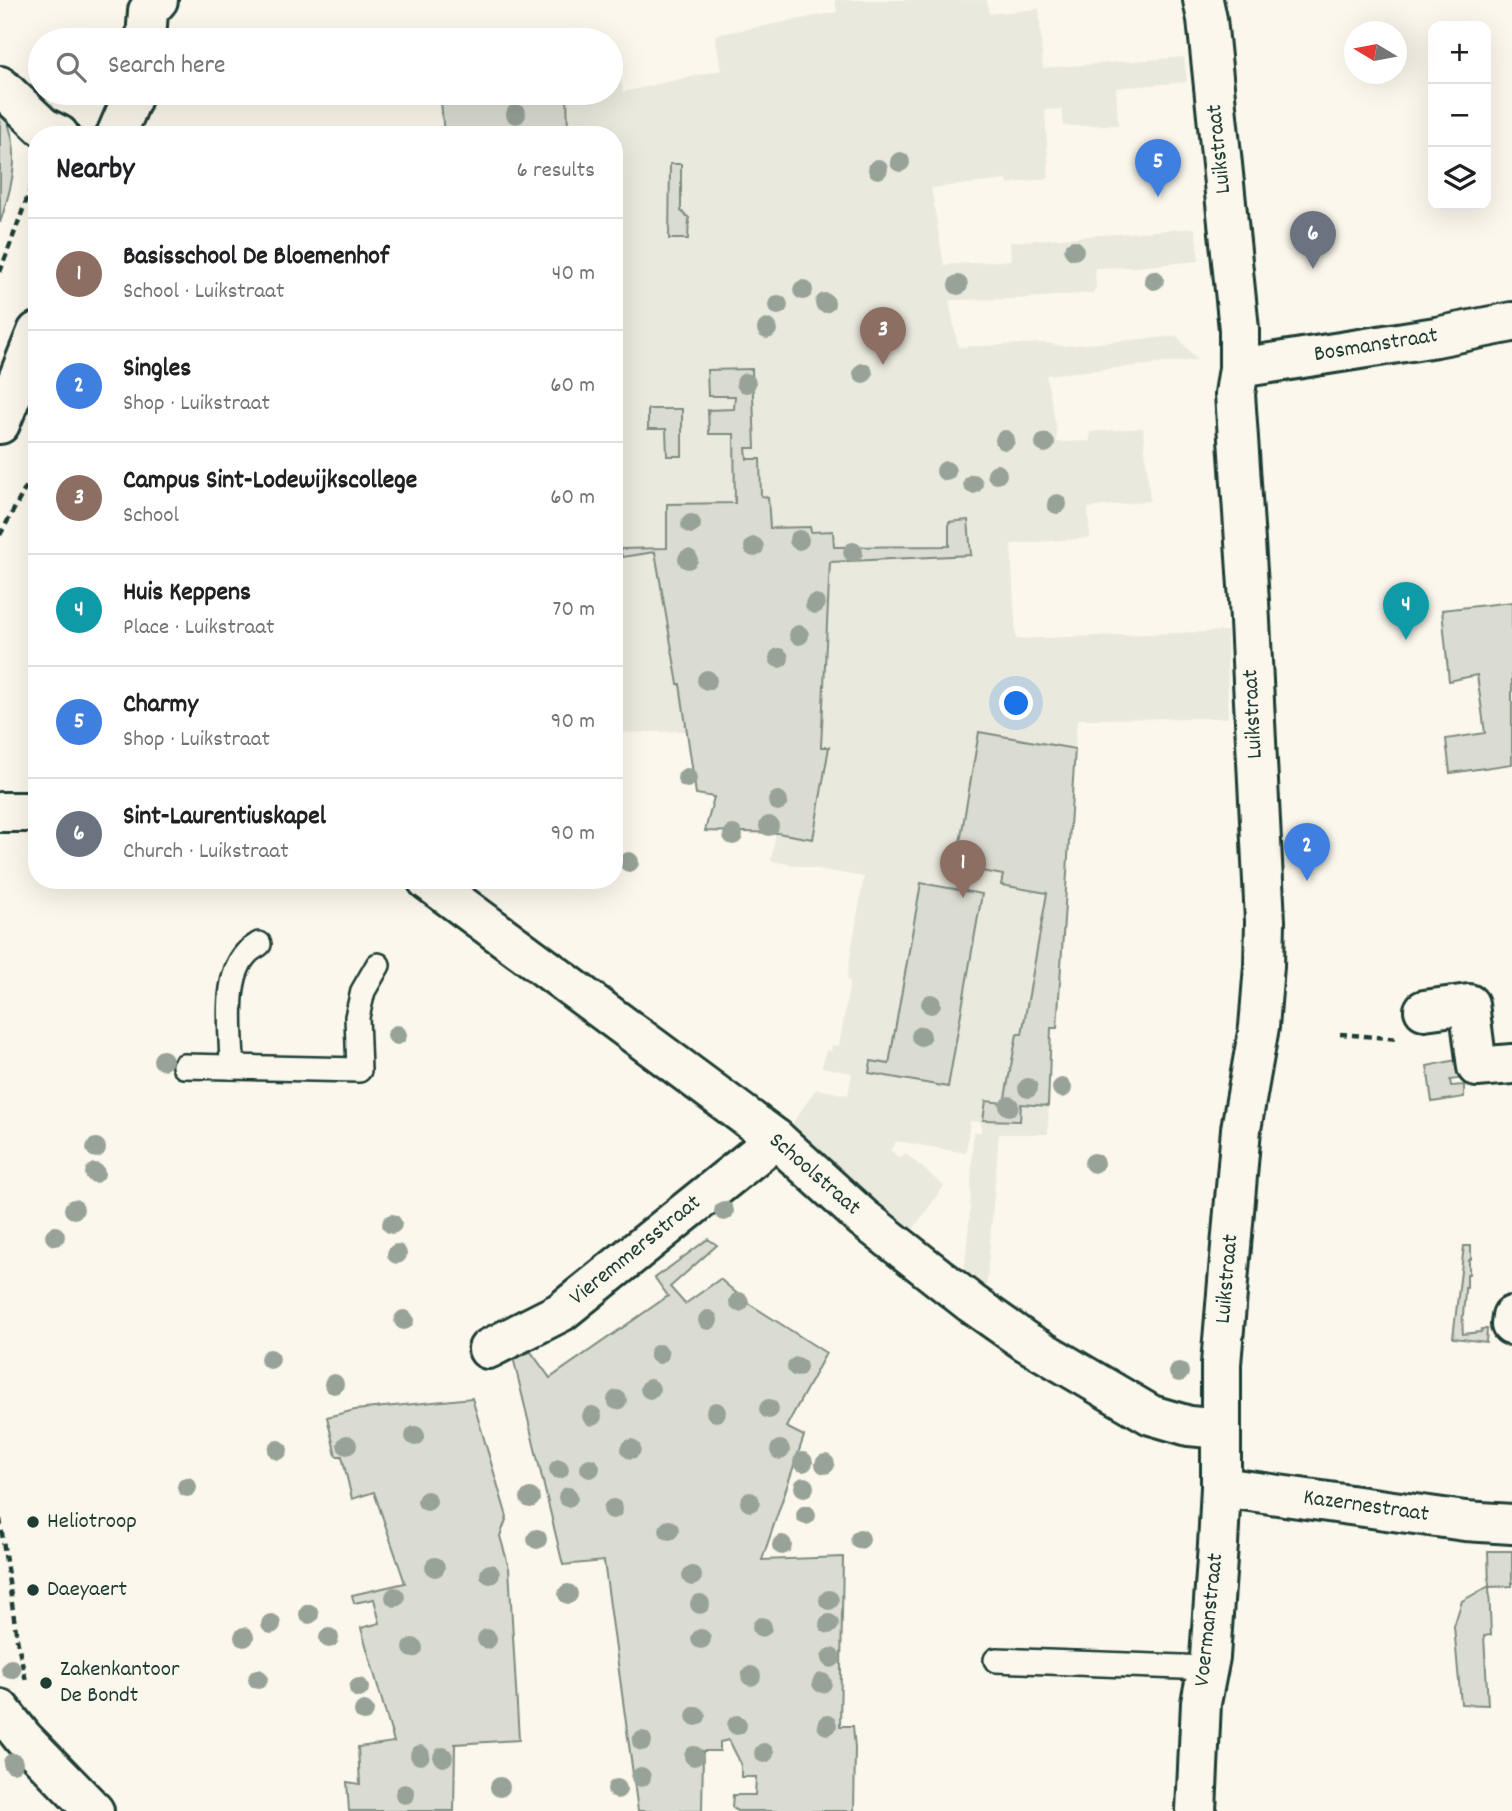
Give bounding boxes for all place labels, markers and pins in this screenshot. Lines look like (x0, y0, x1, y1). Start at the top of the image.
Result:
pin: 5 (1135, 139, 1181, 197)
pin: 6 (1290, 211, 1336, 269)
pin: 3 (860, 307, 906, 365)
pin: 4 (1383, 582, 1429, 640)
pin: 2 (1284, 823, 1330, 881)
pin: 1 (940, 840, 986, 898)
place label: Heliotroop (47, 1506, 137, 1539)
marker: Heliotroop (25, 1514, 41, 1530)
place label: Daeyaert (47, 1574, 127, 1607)
marker: Daeyaert (25, 1582, 41, 1598)
place label: Zakenkantoor De Bondt (60, 1654, 180, 1713)
marker: Zakenkantoor De Bondt (38, 1675, 54, 1691)

